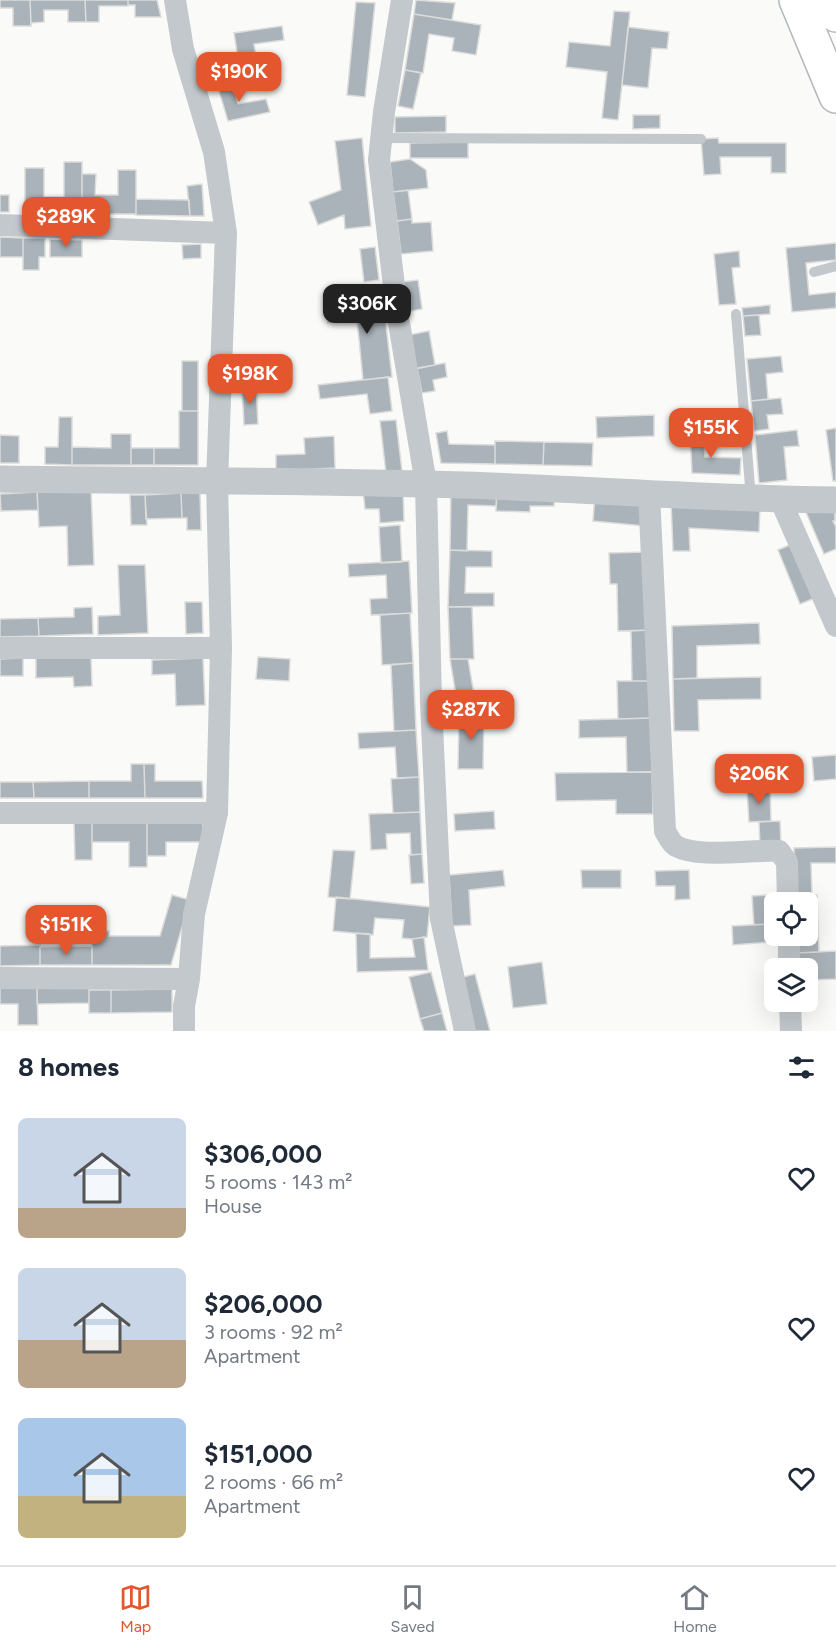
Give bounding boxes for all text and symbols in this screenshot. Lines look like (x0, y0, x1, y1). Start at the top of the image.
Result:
pin: $190K (197, 52, 281, 103)
text: $190K (210, 59, 268, 83)
pin: $289K (24, 197, 108, 248)
text: $289K (36, 204, 96, 228)
pin: $306K (325, 284, 409, 335)
text: $306K (337, 291, 397, 315)
pin: $198K (208, 354, 292, 405)
text: $198K (222, 361, 278, 385)
pin: $155K (669, 408, 753, 459)
text: $155K (683, 415, 739, 439)
pin: $287K (429, 690, 513, 741)
text: $287K (441, 697, 501, 721)
pin: $206K (717, 754, 801, 805)
text: $206K (729, 761, 789, 785)
map controls (764, 892, 818, 1012)
button: locate (764, 892, 818, 946)
pin: $151K (24, 905, 108, 956)
text: $151K (40, 912, 92, 936)
button: layers (764, 958, 818, 1012)
text: 8 homes (18, 1051, 119, 1083)
icon: filters (785, 1051, 818, 1084)
text: $306,000 (204, 1138, 322, 1170)
icon: home (66, 1142, 138, 1214)
icon: heart (785, 1162, 818, 1195)
text: 5 rooms · 143 m² (204, 1170, 352, 1194)
text: House (204, 1194, 262, 1218)
text: $206,000 (204, 1288, 323, 1320)
icon: home (66, 1292, 138, 1364)
icon: heart (785, 1312, 818, 1345)
text: 3 rooms · 92 m² (204, 1320, 343, 1344)
text: Apartment (204, 1344, 301, 1368)
text: $151,000 (204, 1438, 313, 1470)
icon: home (66, 1442, 138, 1514)
icon: heart (785, 1462, 818, 1495)
text: 2 rooms · 66 m² (204, 1470, 343, 1494)
text: Apartment (204, 1494, 301, 1518)
tab: Map (119, 1581, 152, 1636)
tab: Saved (391, 1581, 435, 1636)
tab: Home (673, 1581, 717, 1636)

